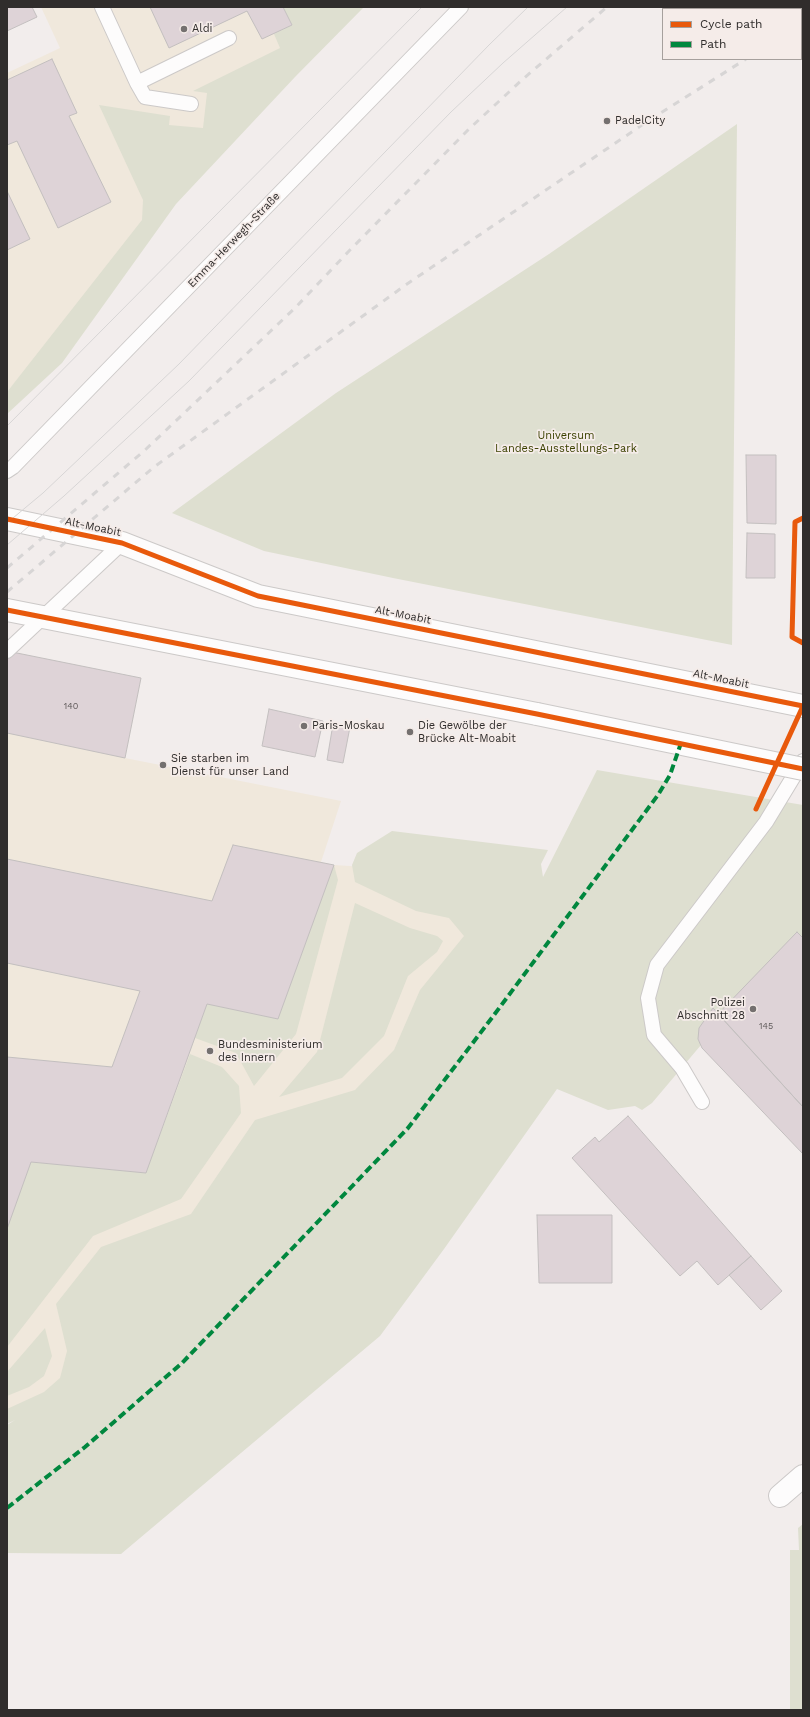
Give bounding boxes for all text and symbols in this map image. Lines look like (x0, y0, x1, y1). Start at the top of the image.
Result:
legend (662, 8, 802, 60)
text: Cycle path (700, 17, 762, 31)
place label: Aldi (192, 22, 212, 36)
marker: Aldi (179, 24, 189, 34)
text: Path (700, 37, 726, 51)
place label: PadelCity (615, 114, 665, 128)
marker: PadelCity (602, 116, 612, 126)
street label: Emma-Herwegh-Straße (185, 190, 283, 290)
park label: Universum Landes-Ausstellungs-Park (495, 429, 637, 455)
street label: Alt-Moabit (64, 515, 122, 539)
street label: Alt-Moabit (374, 603, 432, 627)
street label: Alt-Moabit (692, 667, 750, 691)
house number: 140 (64, 701, 78, 711)
place label: Paris-Moskau (312, 719, 385, 733)
place label: Die Gewölbe der Brücke Alt-Moabit (418, 719, 516, 745)
marker: Paris-Moskau (299, 721, 309, 731)
marker: Die Gewölbe der Brücke Alt-Moabit (405, 727, 415, 737)
place label: Sie starben im Dienst für unser Land (171, 752, 289, 778)
marker: Sie starben im Dienst für unser Land (158, 760, 168, 770)
place label: Polizei Abschnitt 28 (677, 996, 745, 1022)
marker: Polizei Abschnitt 28 (748, 1004, 758, 1014)
house number: 145 (759, 1021, 773, 1031)
place label: Bundesministerium des Innern (218, 1038, 322, 1064)
marker: Bundesministerium des Innern (205, 1046, 215, 1056)

